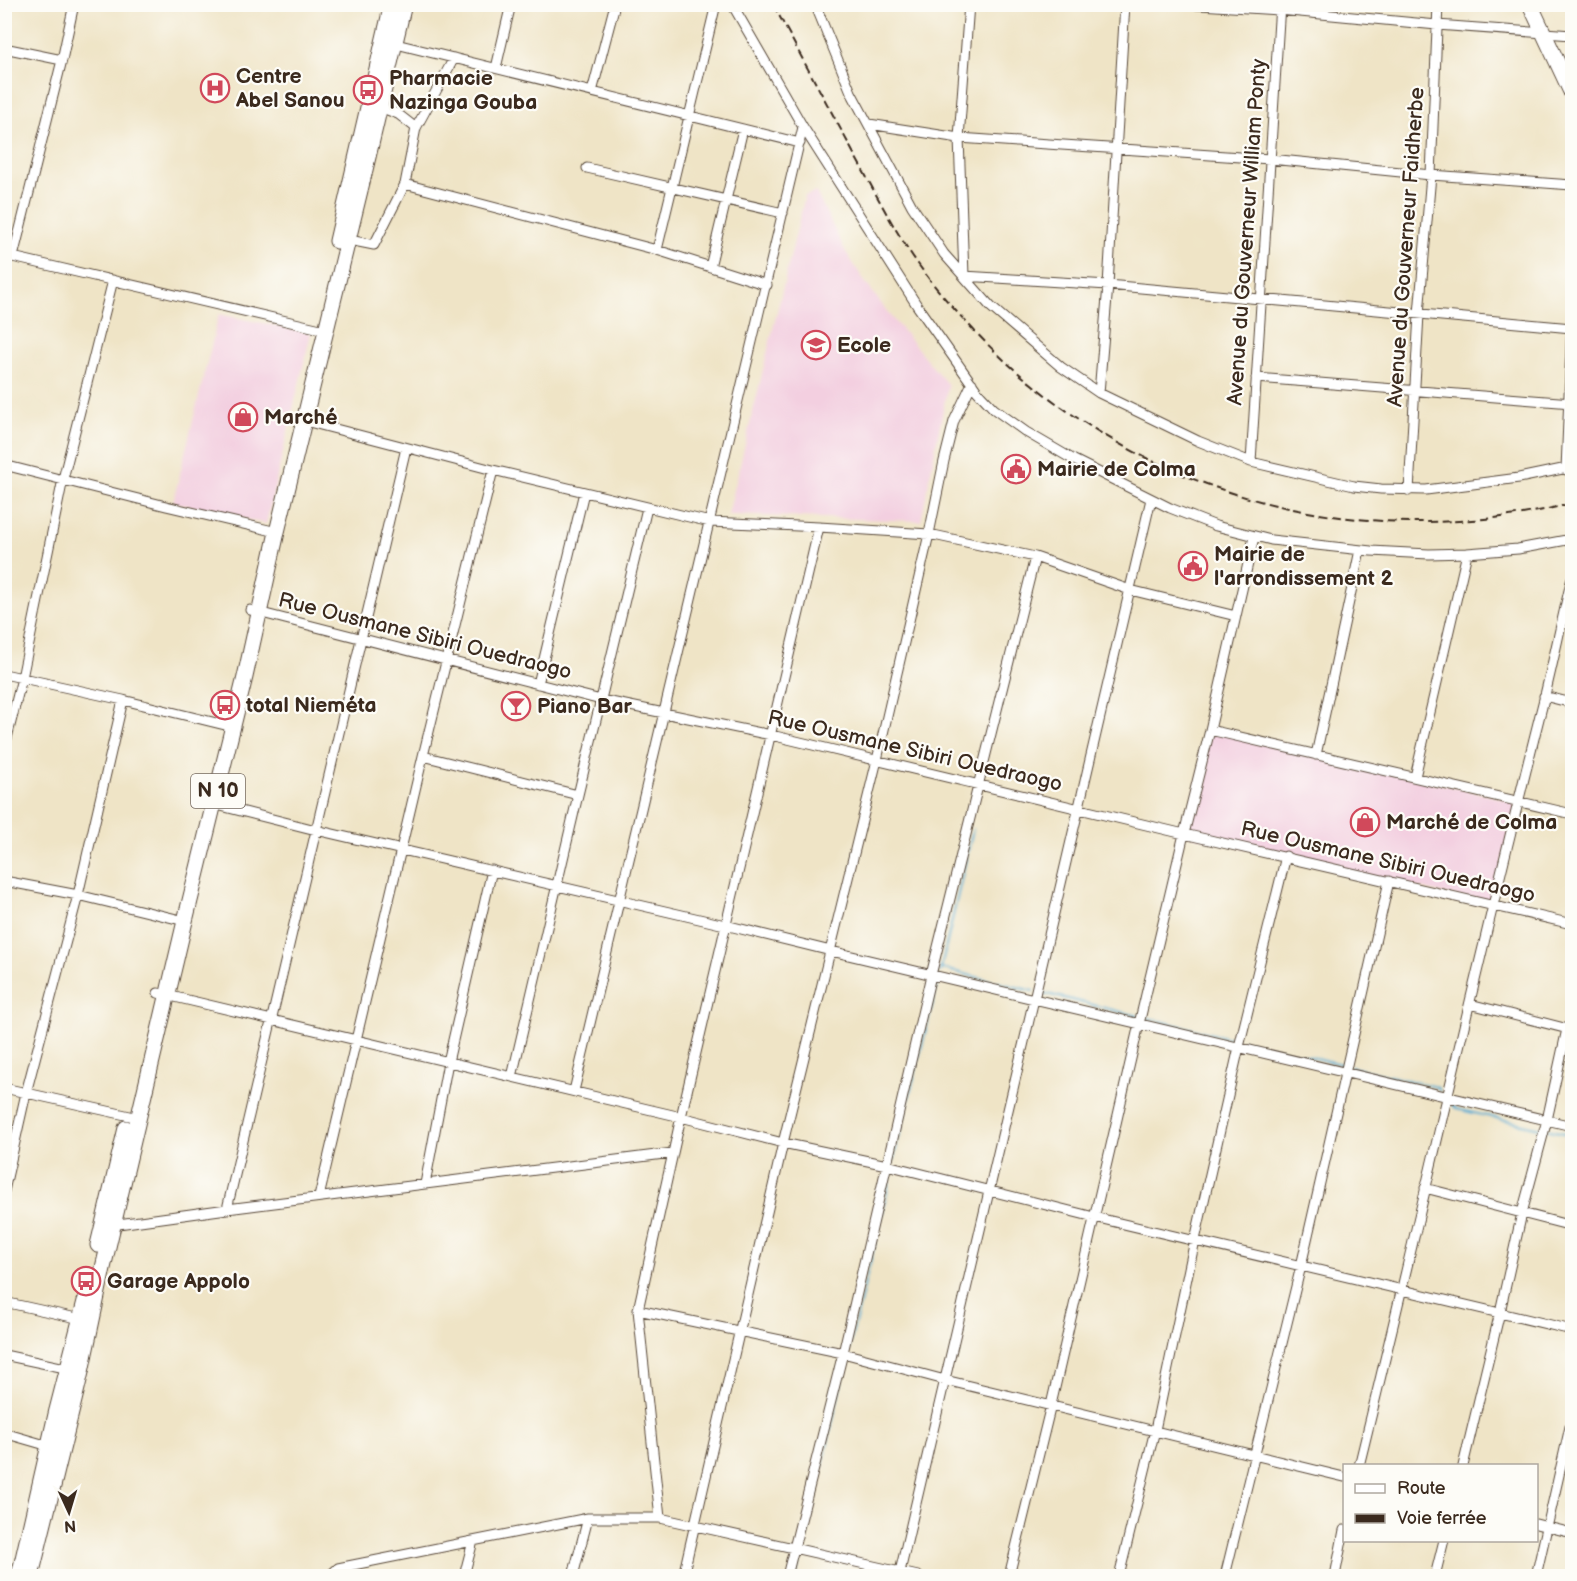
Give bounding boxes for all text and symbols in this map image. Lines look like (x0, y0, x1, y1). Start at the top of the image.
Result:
street label: Avenue du Gouverneur William Ponty (1222, 57, 1272, 406)
place label: Centre Abel Sanou (235, 64, 344, 113)
place label: Pharmacie Nazinga Gouba (389, 66, 537, 115)
hospital icon: Centre Abel Sanou (199, 72, 231, 104)
bus stop icon: Pharmacie Nazinga Gouba (352, 74, 384, 106)
street label: Avenue du Gouverneur Faidherbe (1382, 86, 1430, 408)
school or university icon: Ecole (800, 329, 832, 361)
place label: Ecole (837, 333, 891, 358)
shop icon: Marché (227, 401, 259, 433)
place label: Marché (264, 405, 338, 430)
public building icon: Mairie de Colma (1000, 453, 1032, 485)
place label: Mairie de Colma (1037, 457, 1196, 482)
place label: Mairie de l'arrondissement 2 (1214, 542, 1394, 591)
public building icon: Mairie de l'arrondissement 2 (1177, 550, 1209, 582)
street label: Rue Ousmane Sibiri Ouedraogo (276, 587, 574, 685)
bus stop icon: total Nieméta (209, 689, 241, 721)
bar icon: Piano Bar (500, 690, 532, 722)
place label: total Nieméta (245, 693, 376, 718)
place label: Piano Bar (537, 694, 633, 719)
street label: Rue Ousmane Sibiri Ouedraogo (765, 705, 1065, 797)
road number: N 10 (191, 774, 245, 808)
shop icon: Marché de Colma (1349, 806, 1381, 838)
place label: Marché de Colma (1386, 810, 1557, 835)
street label: Rue Ousmane Sibiri Ouedraogo (1238, 816, 1538, 908)
bus stop icon: Garage Appolo (70, 1265, 102, 1297)
place label: Garage Appolo (107, 1269, 250, 1294)
legend (1343, 1464, 1538, 1542)
text: Route (1397, 1478, 1446, 1499)
north arrow (39, 1482, 99, 1542)
text: Voie ferrée (1397, 1508, 1487, 1529)
text: N (63, 1516, 77, 1535)

